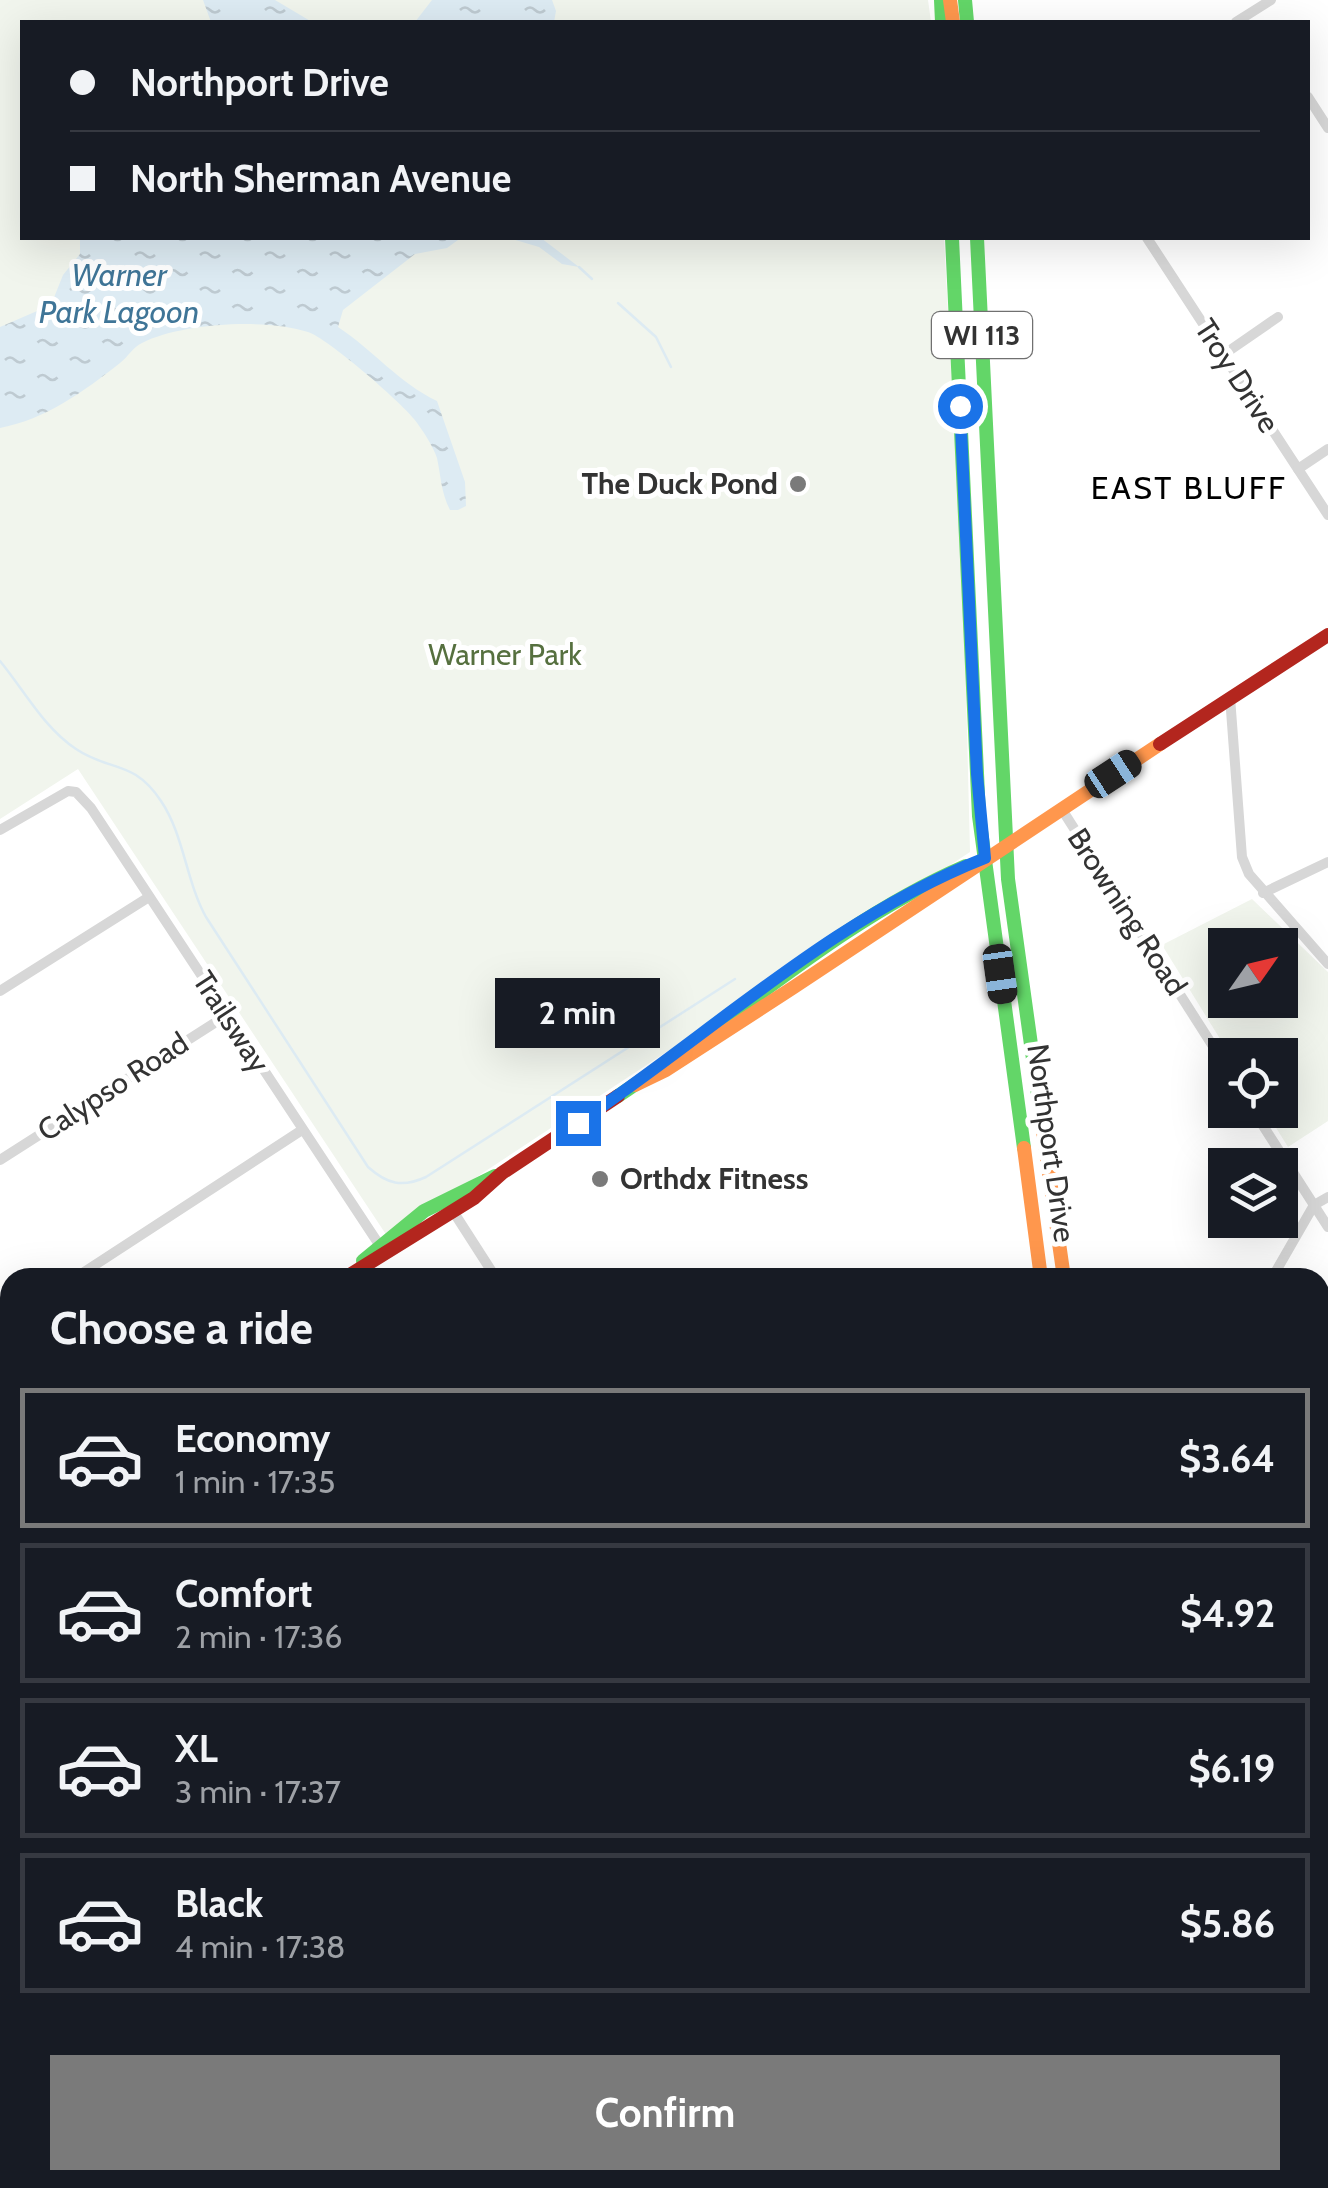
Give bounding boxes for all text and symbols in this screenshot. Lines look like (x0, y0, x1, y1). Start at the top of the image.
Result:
text: Northport Drive (130, 59, 389, 106)
text: North Sherman Avenue (130, 155, 511, 202)
water label: Warner Park Lagoon (39, 255, 199, 331)
road number: WI 113 (932, 312, 1032, 358)
street label: Troy Drive (1187, 312, 1288, 439)
route start (938, 384, 983, 429)
place label: The Duck Pond (582, 465, 778, 502)
district label: EAST BLUFF (1091, 468, 1287, 507)
marker: The Duck Pond (787, 473, 809, 495)
park label: Warner Park (428, 636, 582, 673)
car (1080, 745, 1146, 803)
street label: Browning Road (1060, 821, 1195, 1002)
north arrow (1208, 928, 1298, 1018)
map controls (1208, 928, 1298, 1238)
car (981, 942, 1019, 1006)
street label: Trailsway (185, 964, 278, 1079)
callout: 2 min (496, 978, 660, 1048)
text: 2 min (539, 993, 616, 1032)
street label: Calypso Road (30, 1024, 195, 1149)
button: locate (1208, 1038, 1298, 1128)
street label: Northport Drive (1019, 1041, 1084, 1244)
route end (556, 1101, 601, 1146)
button: layers (1208, 1148, 1298, 1238)
place label: Orthdx Fitness (620, 1160, 808, 1197)
marker: Orthdx Fitness (589, 1168, 611, 1190)
text: Choose a ride (50, 1301, 313, 1355)
icon: car (55, 1413, 145, 1503)
text: Economy (175, 1415, 330, 1462)
text: $3.64 (1179, 1435, 1275, 1482)
text: 1 min · 17:35 (175, 1462, 335, 1501)
icon: car (55, 1568, 145, 1658)
text: Comfort (175, 1570, 312, 1617)
text: $4.92 (1180, 1590, 1275, 1637)
text: 2 min · 17:36 (175, 1617, 342, 1656)
icon: car (55, 1723, 145, 1813)
text: XL (175, 1725, 218, 1772)
text: $6.19 (1188, 1745, 1275, 1792)
text: 3 min · 17:37 (175, 1772, 341, 1811)
icon: car (55, 1878, 145, 1968)
text: Black (175, 1880, 263, 1927)
text: $5.86 (1180, 1900, 1275, 1947)
text: 4 min · 17:38 (175, 1927, 345, 1966)
button: Confirm (50, 2055, 1280, 2170)

